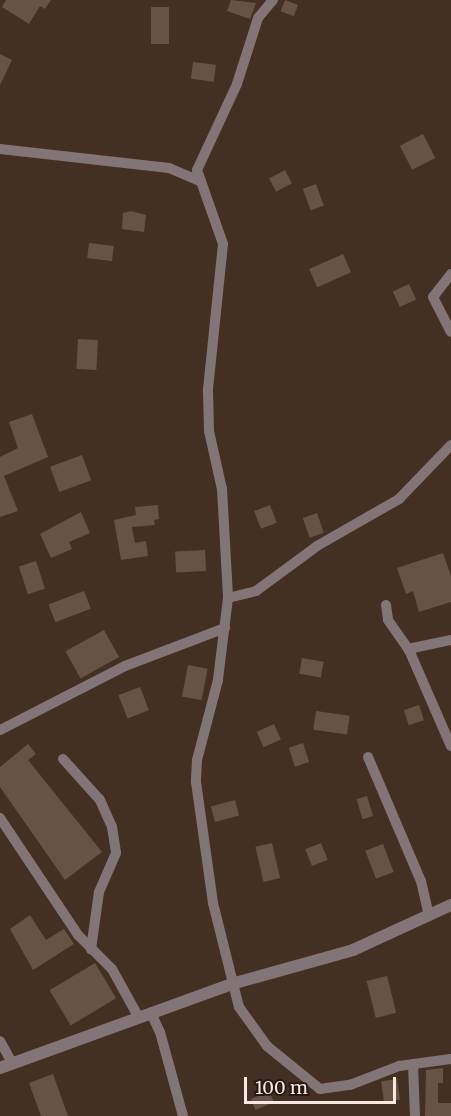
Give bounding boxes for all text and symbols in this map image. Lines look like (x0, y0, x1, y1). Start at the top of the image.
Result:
scale bar (247, 1065, 398, 1103)
text: 100 m (255, 1076, 308, 1099)

